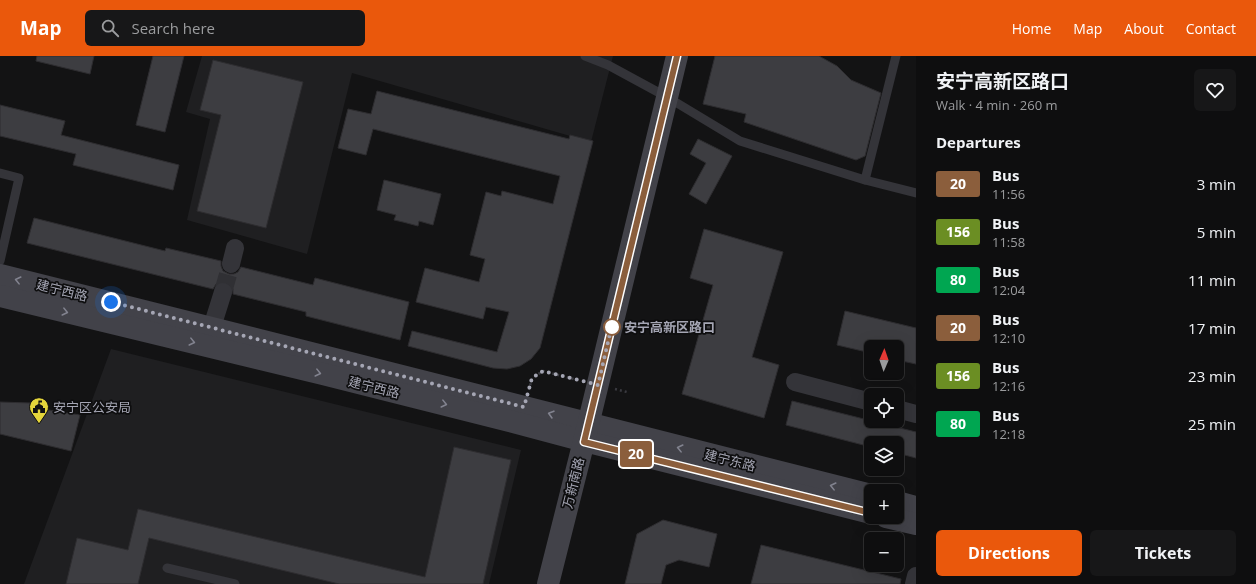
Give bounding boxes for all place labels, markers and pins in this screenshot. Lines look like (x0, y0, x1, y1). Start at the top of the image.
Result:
marker: 安宁高新区路口 (603, 318, 621, 336)
place label: 安宁高新区路口 (624, 318, 715, 336)
public building icon: 安宁区公安局 (28, 396, 50, 424)
place label: 安宁区公安局 (53, 398, 131, 416)

